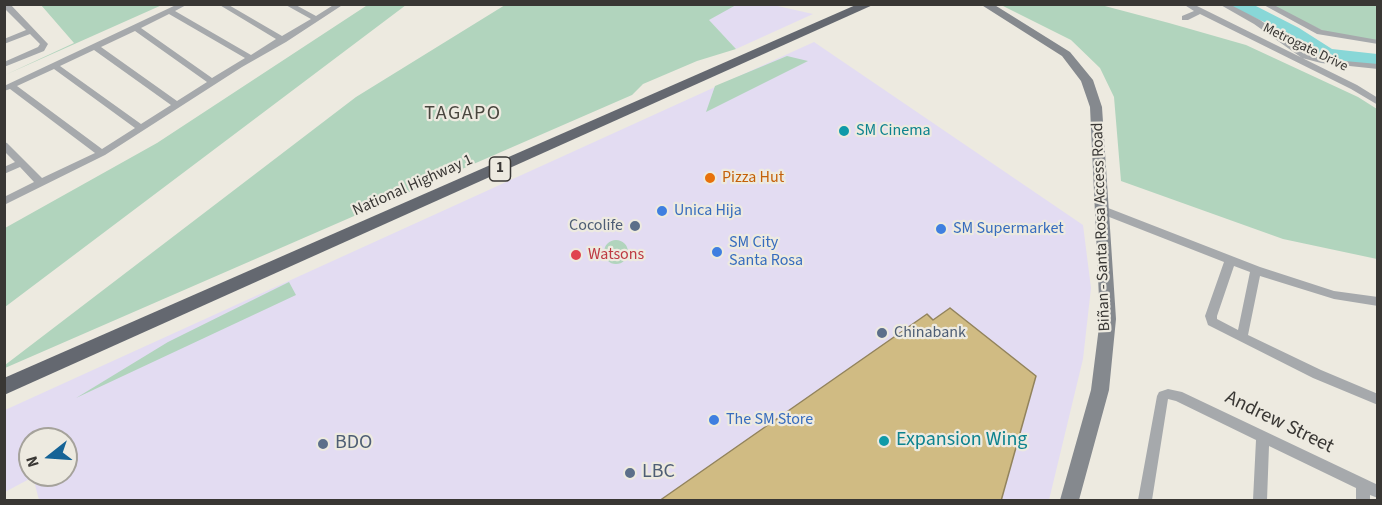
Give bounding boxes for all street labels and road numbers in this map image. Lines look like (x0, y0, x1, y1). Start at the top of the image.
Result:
street label: Metrogate Drive (1260, 20, 1350, 76)
street label: Biñan - Santa Rosa Access Road (1089, 122, 1115, 332)
street label: National Highway 1 (350, 151, 476, 221)
road number: 1 (490, 157, 510, 181)
street label: Andrew Street (1221, 386, 1337, 460)

